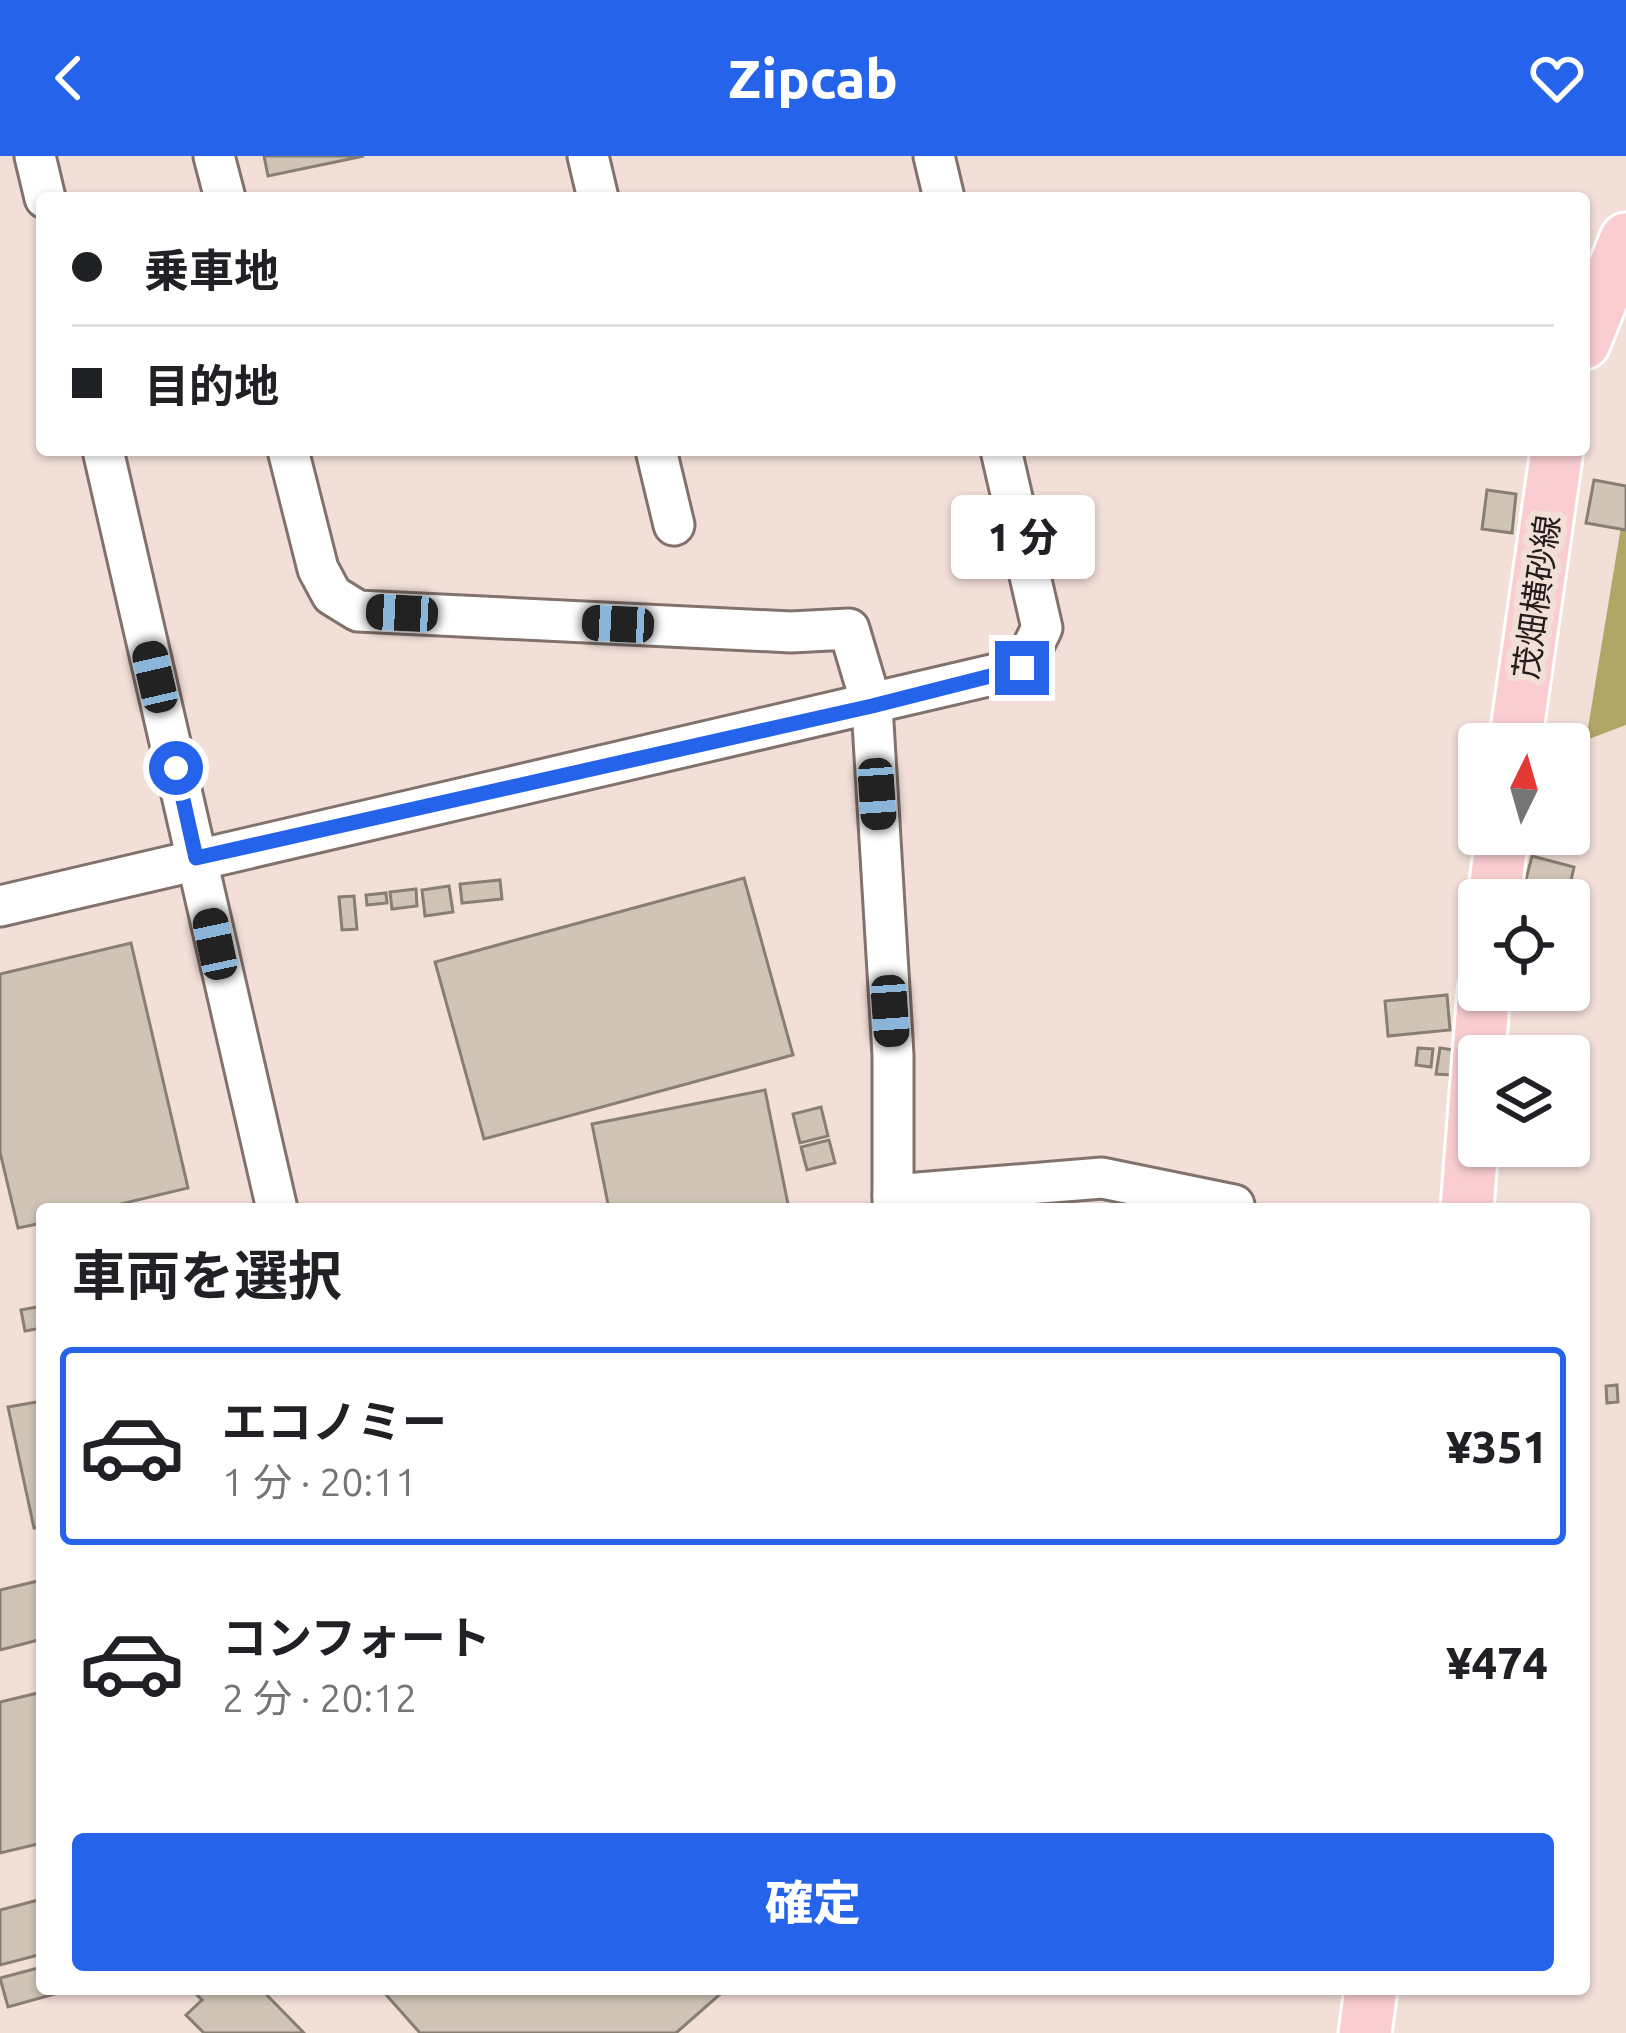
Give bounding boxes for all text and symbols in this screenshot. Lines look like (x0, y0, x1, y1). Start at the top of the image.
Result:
icon: back (36, 45, 102, 111)
icon: heart (1524, 45, 1590, 111)
text: Zipcab (728, 48, 898, 108)
text: 乗車地 (144, 245, 279, 296)
text: 目的地 (144, 360, 279, 411)
callout: 1 分 (950, 494, 1094, 578)
street label: 茂畑横砂線 (1506, 513, 1566, 681)
text: 1 分 (988, 515, 1058, 558)
car (365, 593, 439, 633)
car (581, 604, 655, 644)
car (129, 638, 181, 716)
route end (995, 641, 1049, 695)
north arrow (1458, 723, 1590, 855)
map controls (1458, 723, 1590, 1167)
route start (149, 741, 203, 795)
car (857, 757, 897, 831)
button: locate (1458, 879, 1590, 1011)
car (190, 905, 240, 983)
car (870, 974, 910, 1048)
button: layers (1458, 1035, 1590, 1167)
text: 車両を選択 (72, 1245, 342, 1305)
icon: car (78, 1392, 186, 1500)
text: エコノミー (222, 1396, 447, 1447)
text: ¥351 (1446, 1421, 1548, 1472)
text: 1 分 · 20:11 (222, 1460, 417, 1503)
icon: car (78, 1608, 186, 1716)
text: コンフォート (222, 1612, 491, 1663)
text: ¥474 (1446, 1637, 1548, 1688)
text: 2 分 · 20:12 (222, 1676, 417, 1719)
button: 確定 (72, 1833, 1554, 1971)

